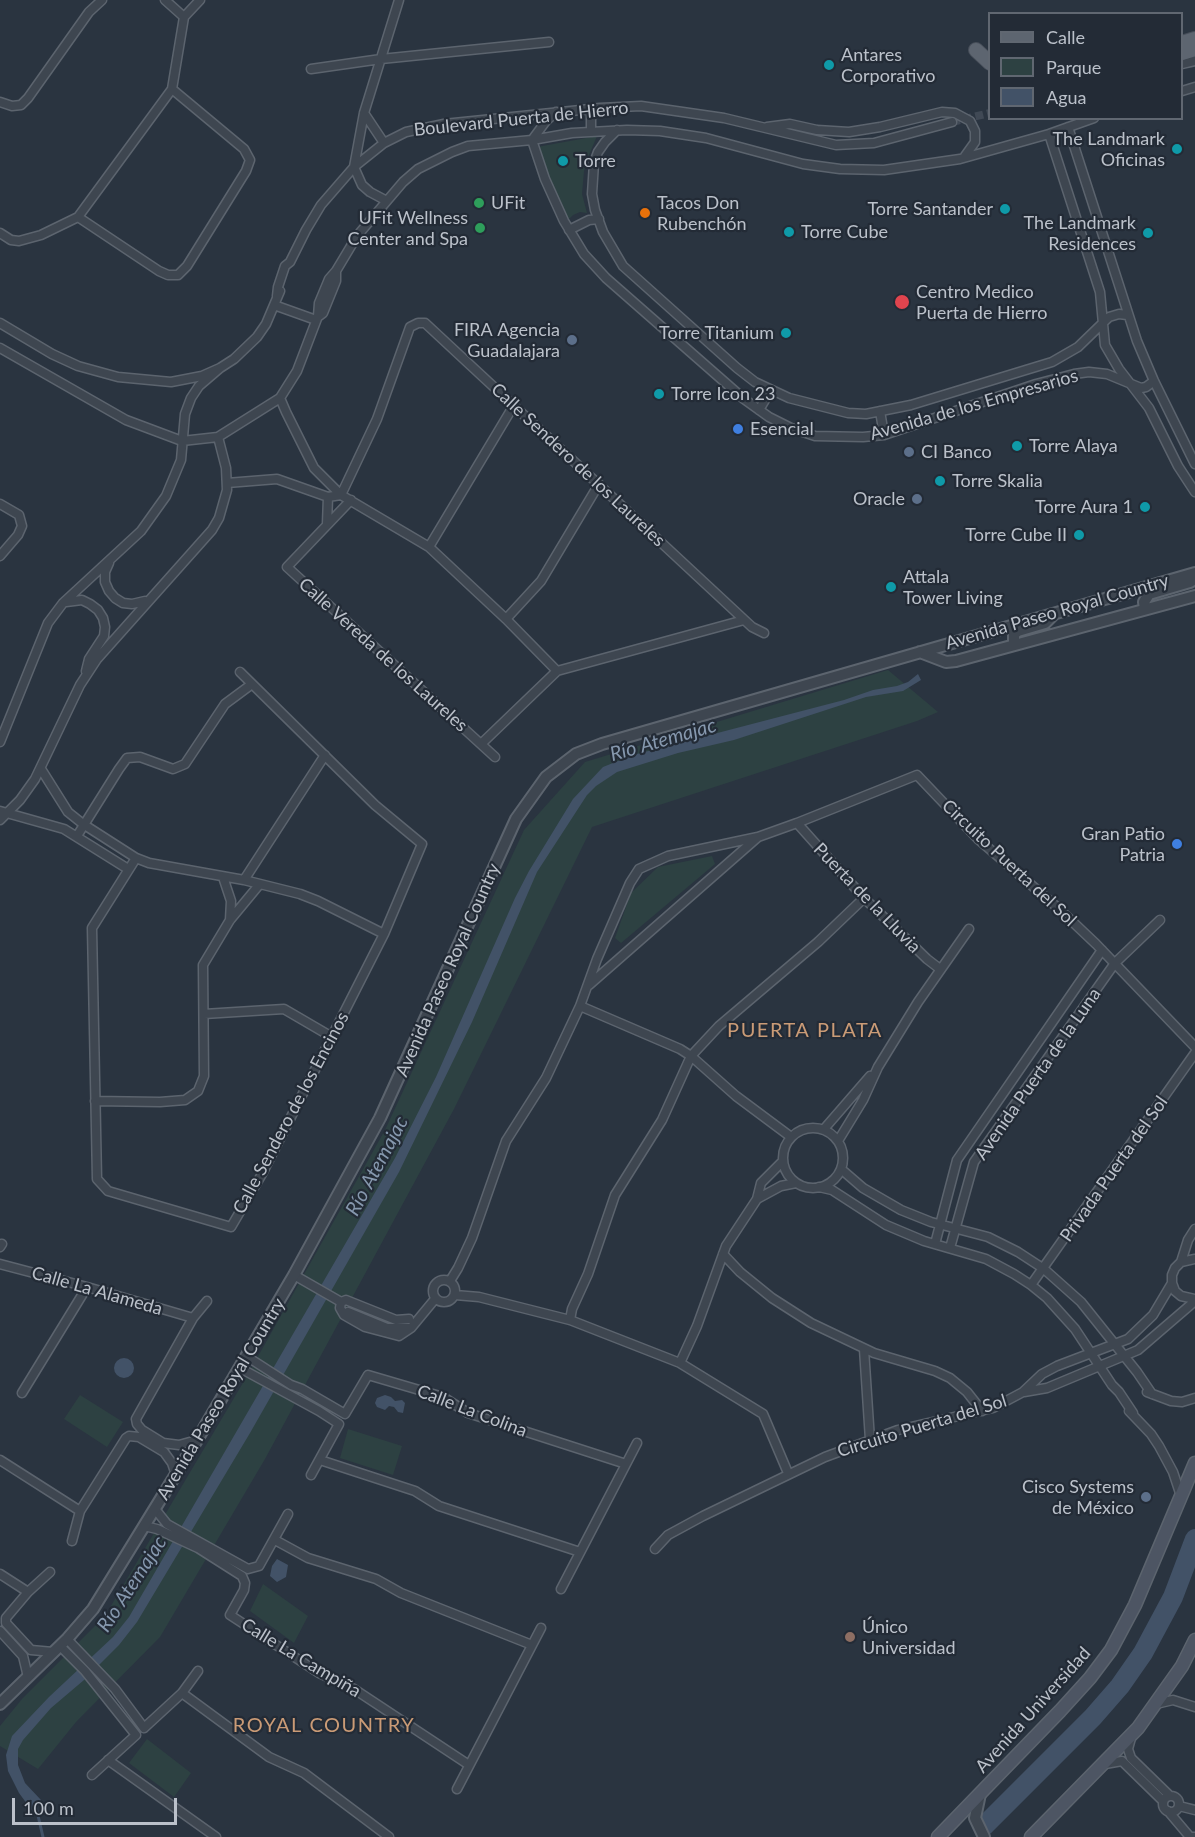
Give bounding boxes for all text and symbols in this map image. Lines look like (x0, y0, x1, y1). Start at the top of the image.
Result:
legend (988, 12, 1183, 120)
text: Calle (1046, 26, 1085, 48)
place label: Antares Corporativo (841, 44, 935, 86)
text: Parque (1046, 56, 1101, 78)
marker: Antares Corporativo (822, 58, 836, 72)
text: Agua (1046, 86, 1087, 108)
street label: Boulevard Puerta de Hierro (413, 97, 629, 141)
place label: The Landmark Oficinas (1053, 128, 1165, 170)
marker: The Landmark Oficinas (1170, 142, 1184, 156)
place label: Torre (575, 150, 616, 172)
marker: Torre (556, 154, 570, 168)
place label: UFit (491, 192, 525, 214)
place label: Tacos Don Rubenchón (657, 192, 746, 234)
marker: UFit (472, 196, 486, 210)
place label: Torre Santander (867, 198, 993, 220)
marker: Torre Santander (998, 202, 1012, 216)
marker: Tacos Don Rubenchón (638, 206, 652, 220)
place label: UFit Wellness Center and Spa (347, 207, 468, 250)
place label: The Landmark Residences (1024, 212, 1136, 254)
marker: UFit Wellness Center and Spa (473, 221, 487, 235)
place label: Torre Cube (801, 221, 888, 243)
marker: Torre Cube (782, 225, 796, 239)
marker: The Landmark Residences (1141, 226, 1155, 240)
place label: Centro Medico Puerta de Hierro (916, 281, 1047, 324)
marker: Centro Medico Puerta de Hierro (893, 293, 911, 311)
place label: FIRA Agencia Guadalajara (454, 319, 560, 362)
place label: Torre Titanium (659, 322, 774, 344)
marker: Torre Titanium (779, 326, 793, 340)
marker: FIRA Agencia Guadalajara (565, 333, 579, 347)
street label: Avenida de los Empresarios (868, 365, 1080, 445)
street label: Calle Sendero de los Laureles (487, 379, 669, 551)
place label: Torre Icon 23 (671, 383, 775, 405)
marker: Torre Icon 23 (652, 387, 666, 401)
place label: Esencial (750, 418, 814, 440)
marker: Esencial (731, 422, 745, 436)
place label: Torre Alaya (1029, 435, 1118, 457)
marker: Torre Alaya (1010, 439, 1024, 453)
place label: CI Banco (921, 441, 992, 463)
marker: CI Banco (902, 445, 916, 459)
place label: Torre Skalia (952, 470, 1043, 492)
marker: Torre Skalia (933, 474, 947, 488)
place label: Oracle (853, 488, 905, 510)
marker: Oracle (910, 492, 924, 506)
place label: Torre Aura 1 (1035, 496, 1133, 518)
marker: Torre Aura 1 (1138, 500, 1152, 514)
place label: Torre Cube II (965, 524, 1067, 546)
marker: Torre Cube II (1072, 528, 1086, 542)
place label: Attala Tower Living (903, 566, 1003, 608)
street label: Avenida Paseo Royal Country (943, 570, 1171, 654)
street label: Calle Vereda de los Laureles (294, 573, 472, 737)
marker: Attala Tower Living (884, 580, 898, 594)
water label: Río Atemajac (607, 713, 719, 767)
street label: Circuito Puerta del Sol (937, 795, 1081, 931)
place label: Gran Patio Patria (1081, 823, 1165, 866)
marker: Gran Patio Patria (1170, 837, 1184, 851)
street label: Puerta de la Lluvia (809, 838, 925, 958)
street label: Avenida Paseo Royal Country (391, 860, 505, 1080)
street label: Avenida Puerta de la Luna (970, 984, 1106, 1164)
street label: Calle Sendero de los Encinos (229, 1008, 353, 1218)
district label: PUERTA PLATA (727, 1019, 883, 1043)
street label: Privada Puerta del Sol (1056, 1092, 1172, 1246)
water label: Río Atemajac (341, 1112, 413, 1220)
street label: Calle La Alameda (29, 1262, 165, 1320)
street label: Avenida Paseo Royal Country (152, 1294, 290, 1504)
street label: Calle La Colina (414, 1380, 530, 1442)
street label: Circuito Puerta del Sol (835, 1390, 1009, 1462)
place label: Cisco Systems de México (1022, 1476, 1134, 1518)
marker: Cisco Systems de México (1139, 1490, 1153, 1504)
water label: Río Atemajac (92, 1532, 172, 1636)
street label: Calle La Campiña (237, 1614, 365, 1702)
place label: Único Universidad (862, 1616, 956, 1658)
marker: Único Universidad (843, 1630, 857, 1644)
street label: Avenida Universidad (971, 1643, 1095, 1777)
district label: ROYAL COUNTRY (233, 1714, 415, 1738)
scale bar (15, 1786, 180, 1824)
text: 100 m (23, 1797, 74, 1819)

